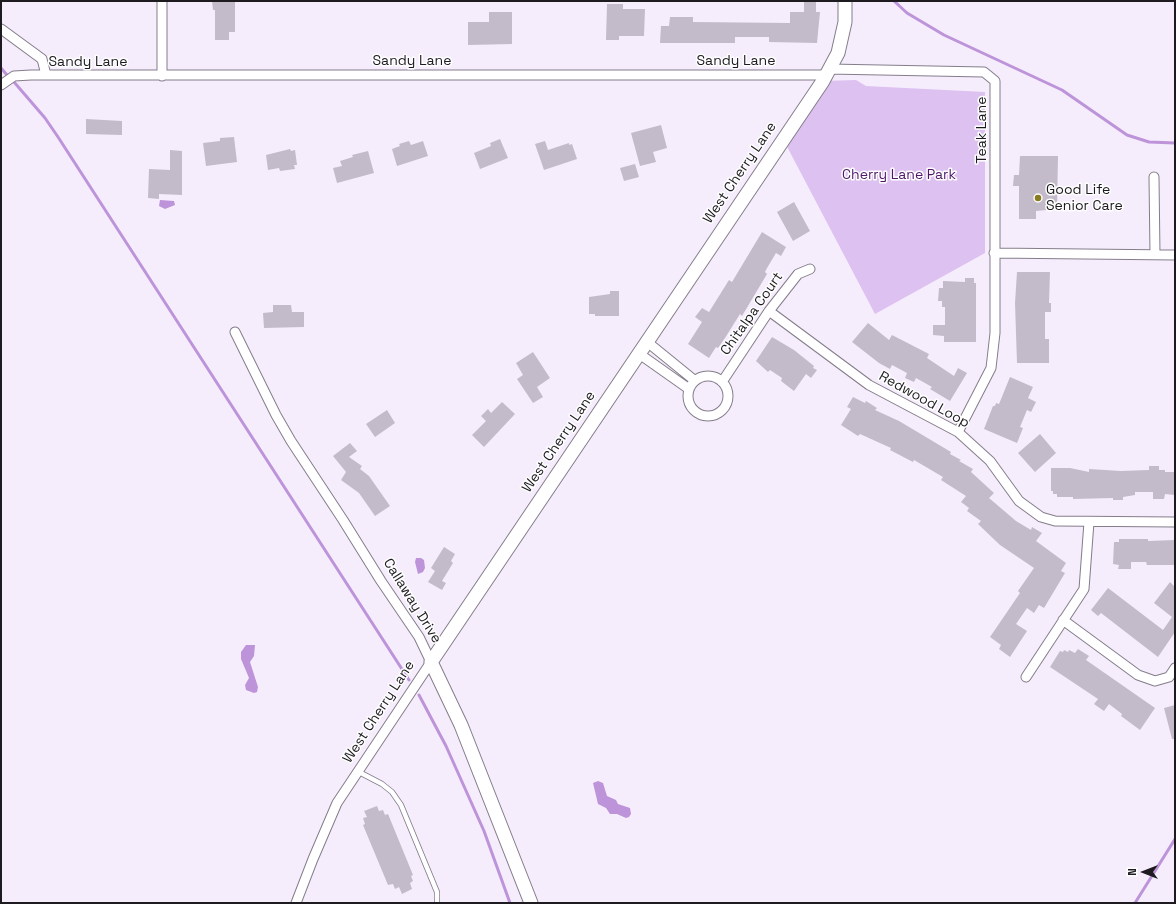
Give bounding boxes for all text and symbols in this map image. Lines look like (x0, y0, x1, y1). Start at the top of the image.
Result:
street label: Sandy Lane (373, 53, 451, 69)
street label: Sandy Lane (697, 53, 775, 69)
street label: Sandy Lane (49, 54, 127, 70)
street label: Teak Lane (974, 97, 990, 163)
street label: West Cherry Lane (700, 119, 780, 227)
park label: Cherry Lane Park (842, 167, 956, 183)
place label: Good Life Senior Care (1046, 182, 1123, 214)
marker: Good Life Senior Care (1033, 193, 1043, 203)
street label: Chitalpa Court (717, 269, 787, 359)
street label: Redwood Loop (876, 368, 972, 432)
street label: West Cherry Lane (519, 388, 599, 496)
street label: Callaway Drive (379, 556, 445, 646)
street label: West Cherry Lane (340, 658, 418, 766)
north arrow (1124, 852, 1164, 892)
text: N (1125, 868, 1139, 876)

